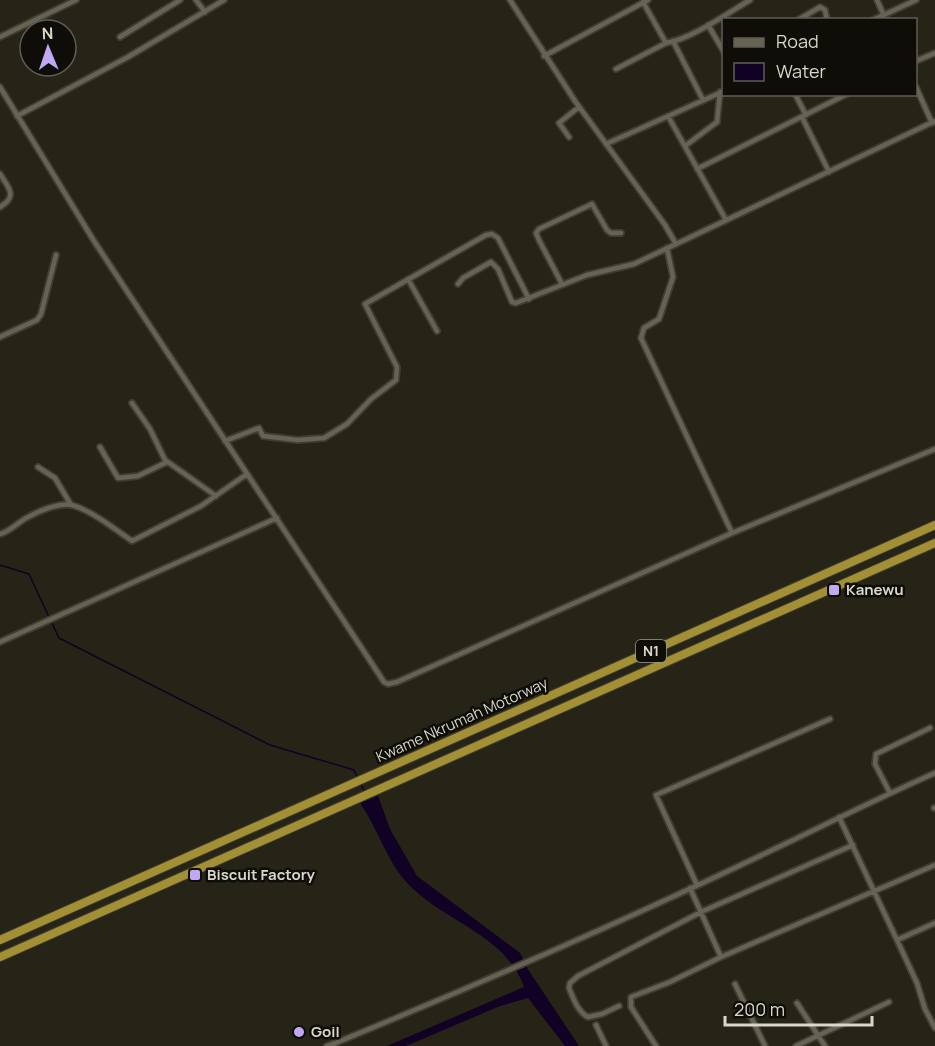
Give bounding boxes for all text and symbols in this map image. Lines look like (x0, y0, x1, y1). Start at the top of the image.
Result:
north arrow (18, 18, 78, 78)
legend (722, 18, 917, 96)
text: N (41, 22, 54, 44)
text: Road (776, 29, 819, 53)
text: Water (776, 59, 826, 83)
place label: Kanewu (846, 579, 904, 600)
marker: Kanewu (827, 583, 841, 597)
road number: N1 (636, 640, 666, 662)
street label: Kwame Nkrumah Motorway (373, 672, 551, 767)
place label: Biscuit Factory (207, 864, 315, 885)
marker: Biscuit Factory (188, 868, 202, 882)
scale bar (725, 989, 872, 1027)
text: 200 m (734, 997, 785, 1021)
place label: Goil (311, 1021, 340, 1042)
marker: Goil (292, 1025, 306, 1039)

